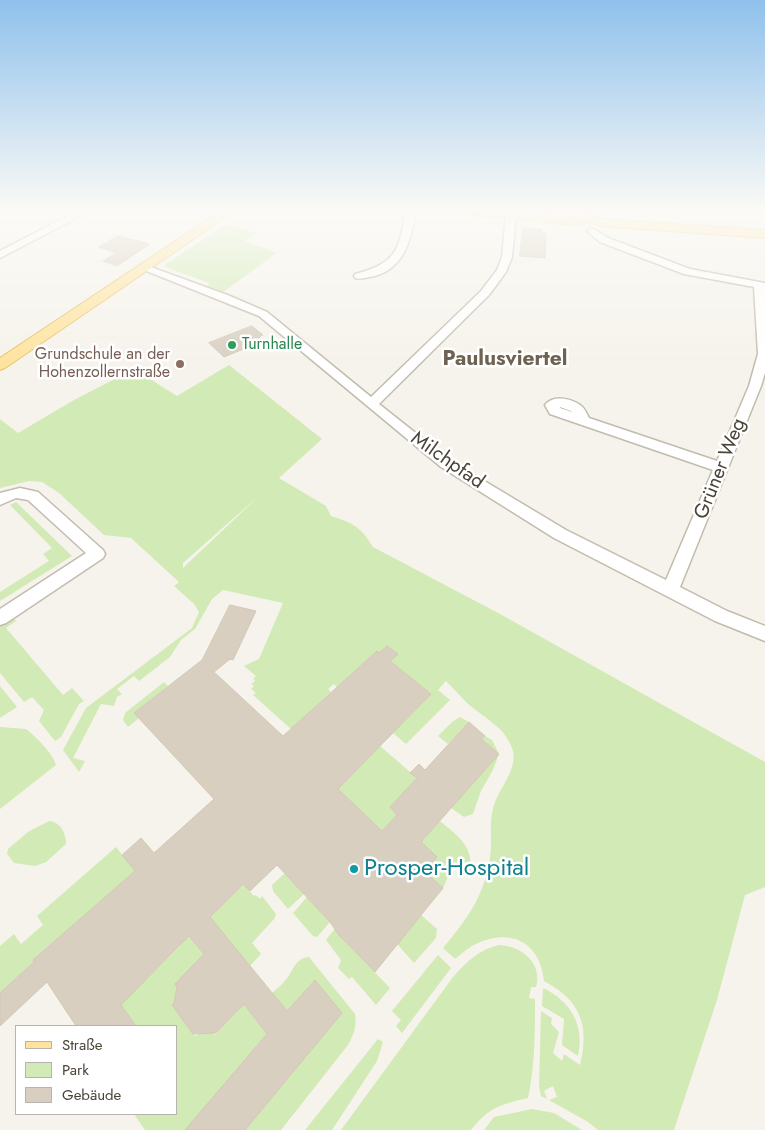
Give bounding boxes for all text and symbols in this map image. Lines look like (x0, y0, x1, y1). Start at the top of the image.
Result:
place label: Turnhalle (242, 335, 302, 355)
marker: Turnhalle (226, 339, 238, 351)
place label: Grundschule an der Hohenzollernstraße (35, 345, 170, 383)
district label: Paulusviertel (443, 347, 567, 373)
marker: Grundschule an der Hohenzollernstraße (174, 358, 186, 370)
street label: Grüner Weg (690, 415, 752, 523)
street label: Milchpfad (406, 427, 488, 495)
place label: Prosper-Hospital (364, 855, 529, 883)
marker: Prosper-Hospital (348, 863, 360, 875)
legend (15, 1025, 178, 1115)
text: Straße (62, 1034, 102, 1056)
text: Park (62, 1059, 89, 1081)
text: Gebäude (62, 1084, 121, 1106)

